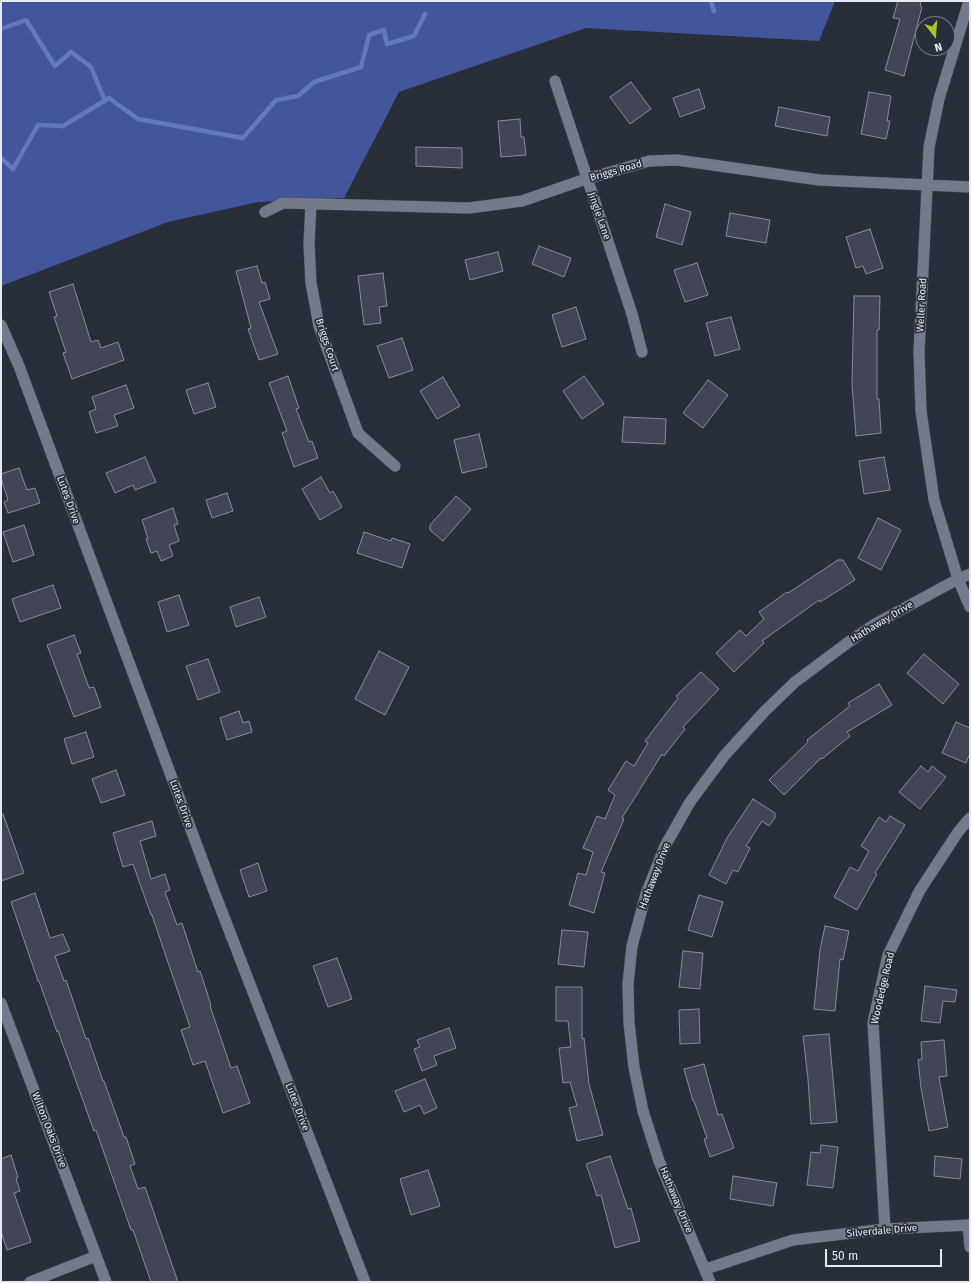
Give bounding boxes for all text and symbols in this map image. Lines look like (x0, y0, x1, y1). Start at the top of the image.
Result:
north arrow (915, 16, 955, 56)
text: N (933, 40, 944, 54)
street label: Briggs Road (589, 158, 643, 184)
street label: Jingle Lane (585, 191, 613, 241)
street label: Weller Road (915, 278, 929, 332)
street label: Briggs Court (313, 317, 341, 373)
street label: Lutes Drive (54, 474, 82, 526)
street label: Hathaway Drive (849, 599, 915, 645)
street label: Lutes Drive (167, 778, 195, 830)
street label: Hathaway Drive (637, 841, 673, 911)
street label: Woodedge Road (869, 951, 897, 1025)
street label: Lutes Drive (282, 1081, 312, 1133)
street label: Wilton Oaks Drive (29, 1091, 69, 1169)
street label: Hathaway Drive (657, 1165, 695, 1235)
street label: Silverdale Drive (846, 1222, 918, 1240)
scale bar (827, 1241, 944, 1267)
text: 50 m (832, 1249, 858, 1263)

